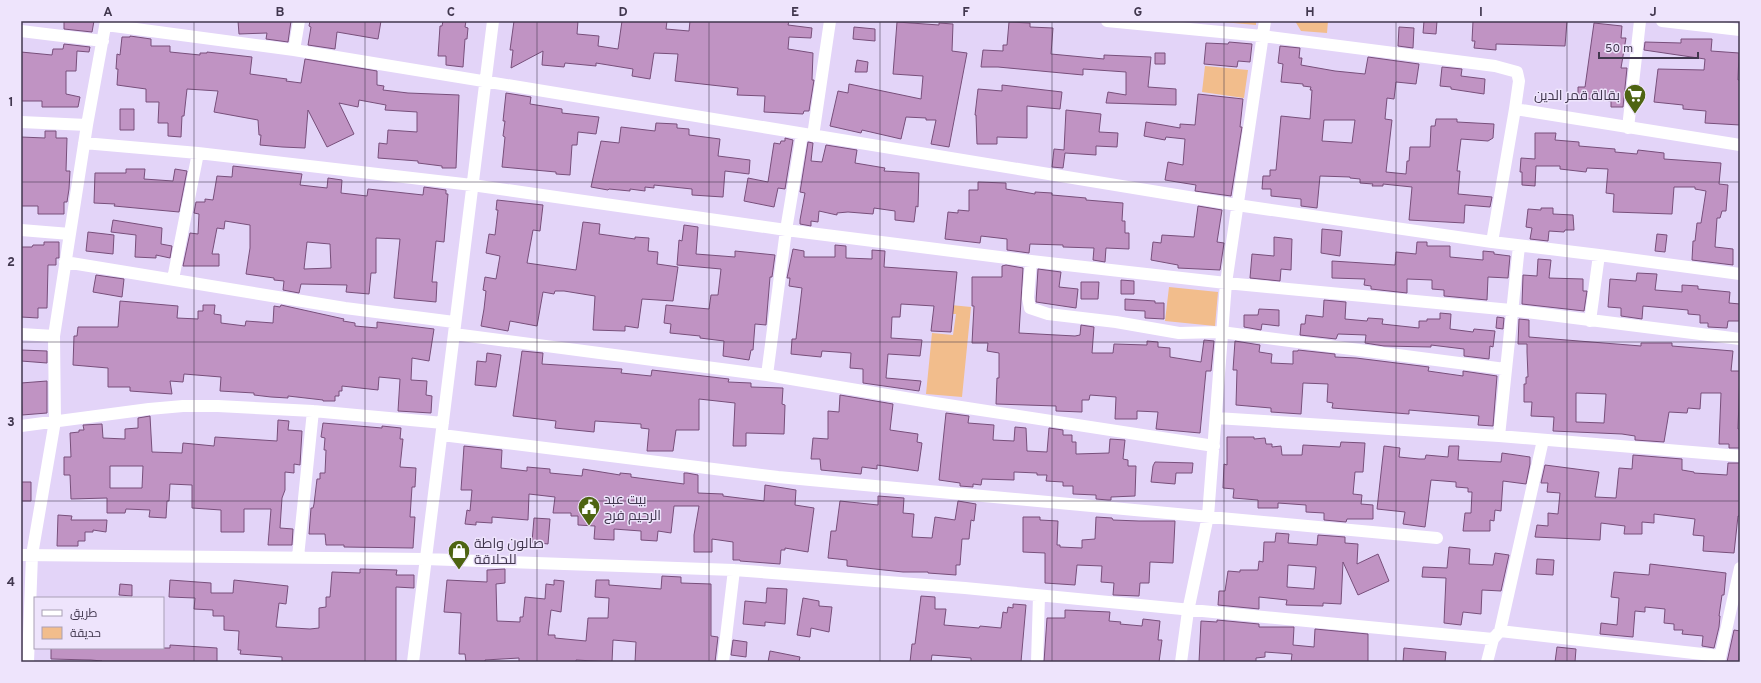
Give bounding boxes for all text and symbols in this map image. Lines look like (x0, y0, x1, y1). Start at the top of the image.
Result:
text: A (103, 5, 113, 21)
text: B (276, 5, 285, 21)
text: C (447, 5, 455, 21)
text: D (618, 5, 628, 21)
text: E (791, 5, 799, 21)
text: F (962, 5, 970, 21)
text: G (1134, 5, 1143, 21)
text: H (1305, 5, 1315, 21)
text: I (1479, 5, 1483, 21)
text: J (1649, 5, 1657, 21)
scale bar (1599, 34, 1698, 60)
text: 50 m (1605, 41, 1633, 57)
supermarket icon: بقالة قمر الدين (1622, 82, 1648, 115)
place label: بقالة قمر الدين (1534, 88, 1620, 105)
text: 1 (8, 95, 14, 111)
text: 2 (7, 255, 15, 271)
text: 3 (7, 415, 15, 431)
place label: بيت عبد الرحيم فرح (604, 492, 661, 525)
public building icon: بيت عبد الرحيم فرح (576, 494, 602, 527)
place label: صالون واطة للحلاقة (474, 536, 544, 569)
shop icon: صالون واطة للحلاقة (446, 538, 472, 571)
text: 4 (7, 575, 15, 591)
legend (34, 597, 164, 649)
text: طريق (70, 606, 98, 622)
text: حديقة (70, 626, 101, 642)

